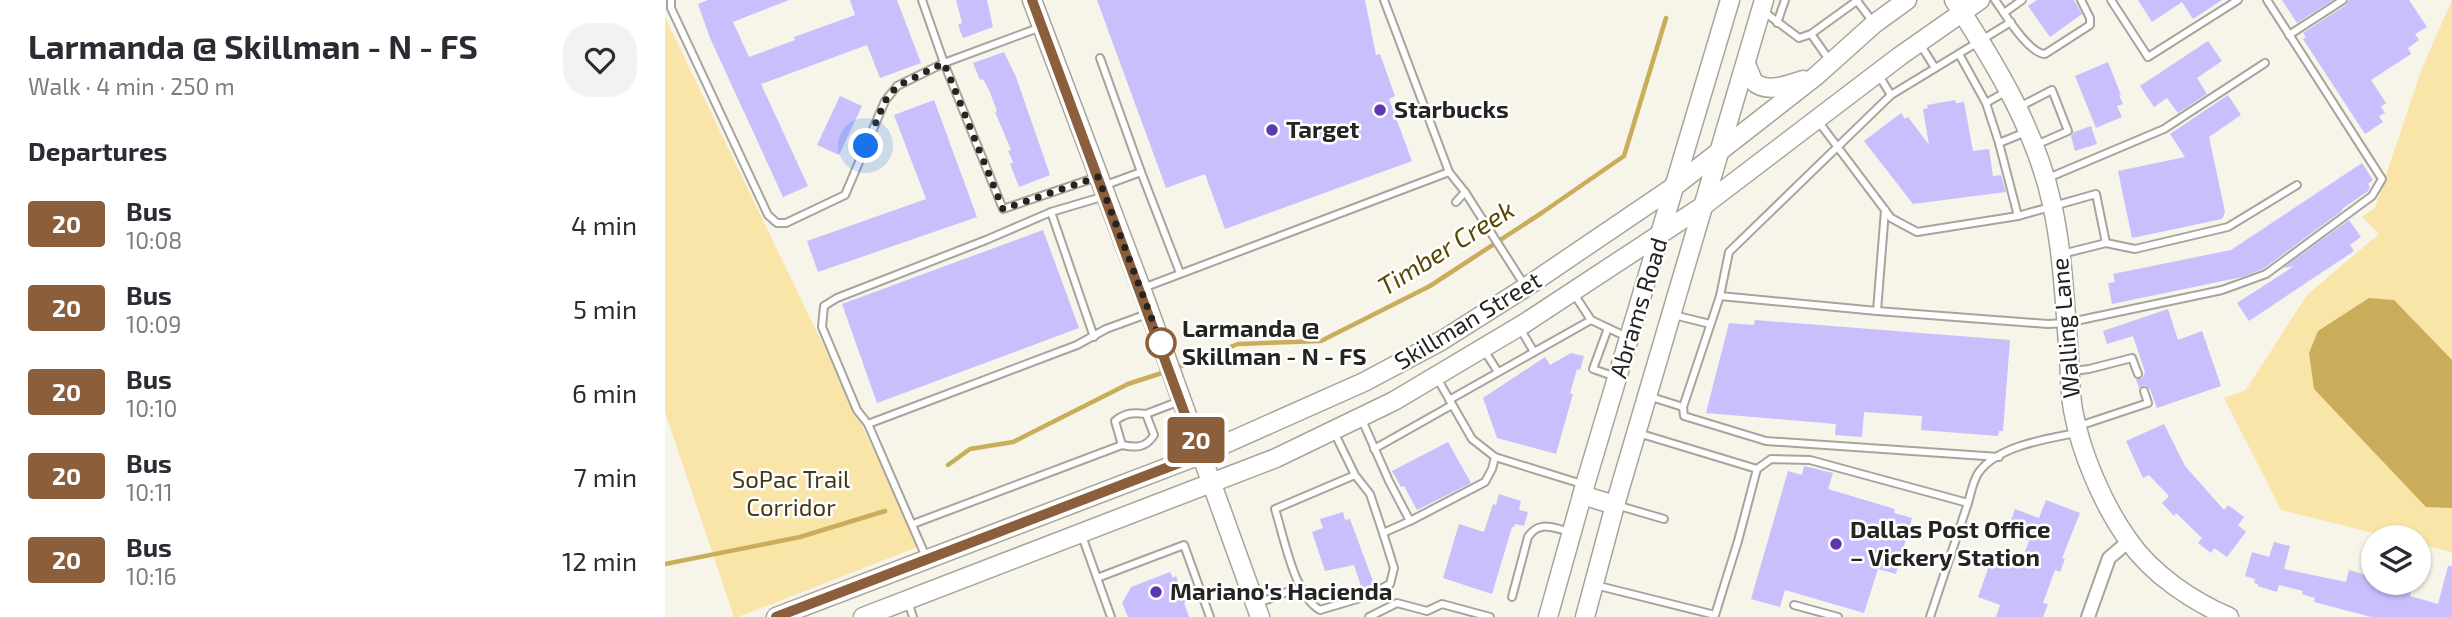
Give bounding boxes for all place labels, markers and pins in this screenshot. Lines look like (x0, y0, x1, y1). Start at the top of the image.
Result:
place label: Starbucks (1394, 94, 1509, 123)
marker: Starbucks (1372, 102, 1388, 118)
place label: Target (1286, 114, 1360, 143)
marker: Target (1264, 122, 1280, 138)
place label: Larmanda @ Skillman - N - FS (1182, 313, 1366, 370)
marker: Larmanda @ Skillman - N - FS (1146, 328, 1176, 358)
place label: Dallas Post Office – Vickery Station (1850, 514, 2051, 571)
marker: Dallas Post Office – Vickery Station (1828, 536, 1844, 552)
place label: Mariano's Hacienda (1170, 576, 1392, 605)
marker: Mariano's Hacienda (1148, 584, 1164, 600)

